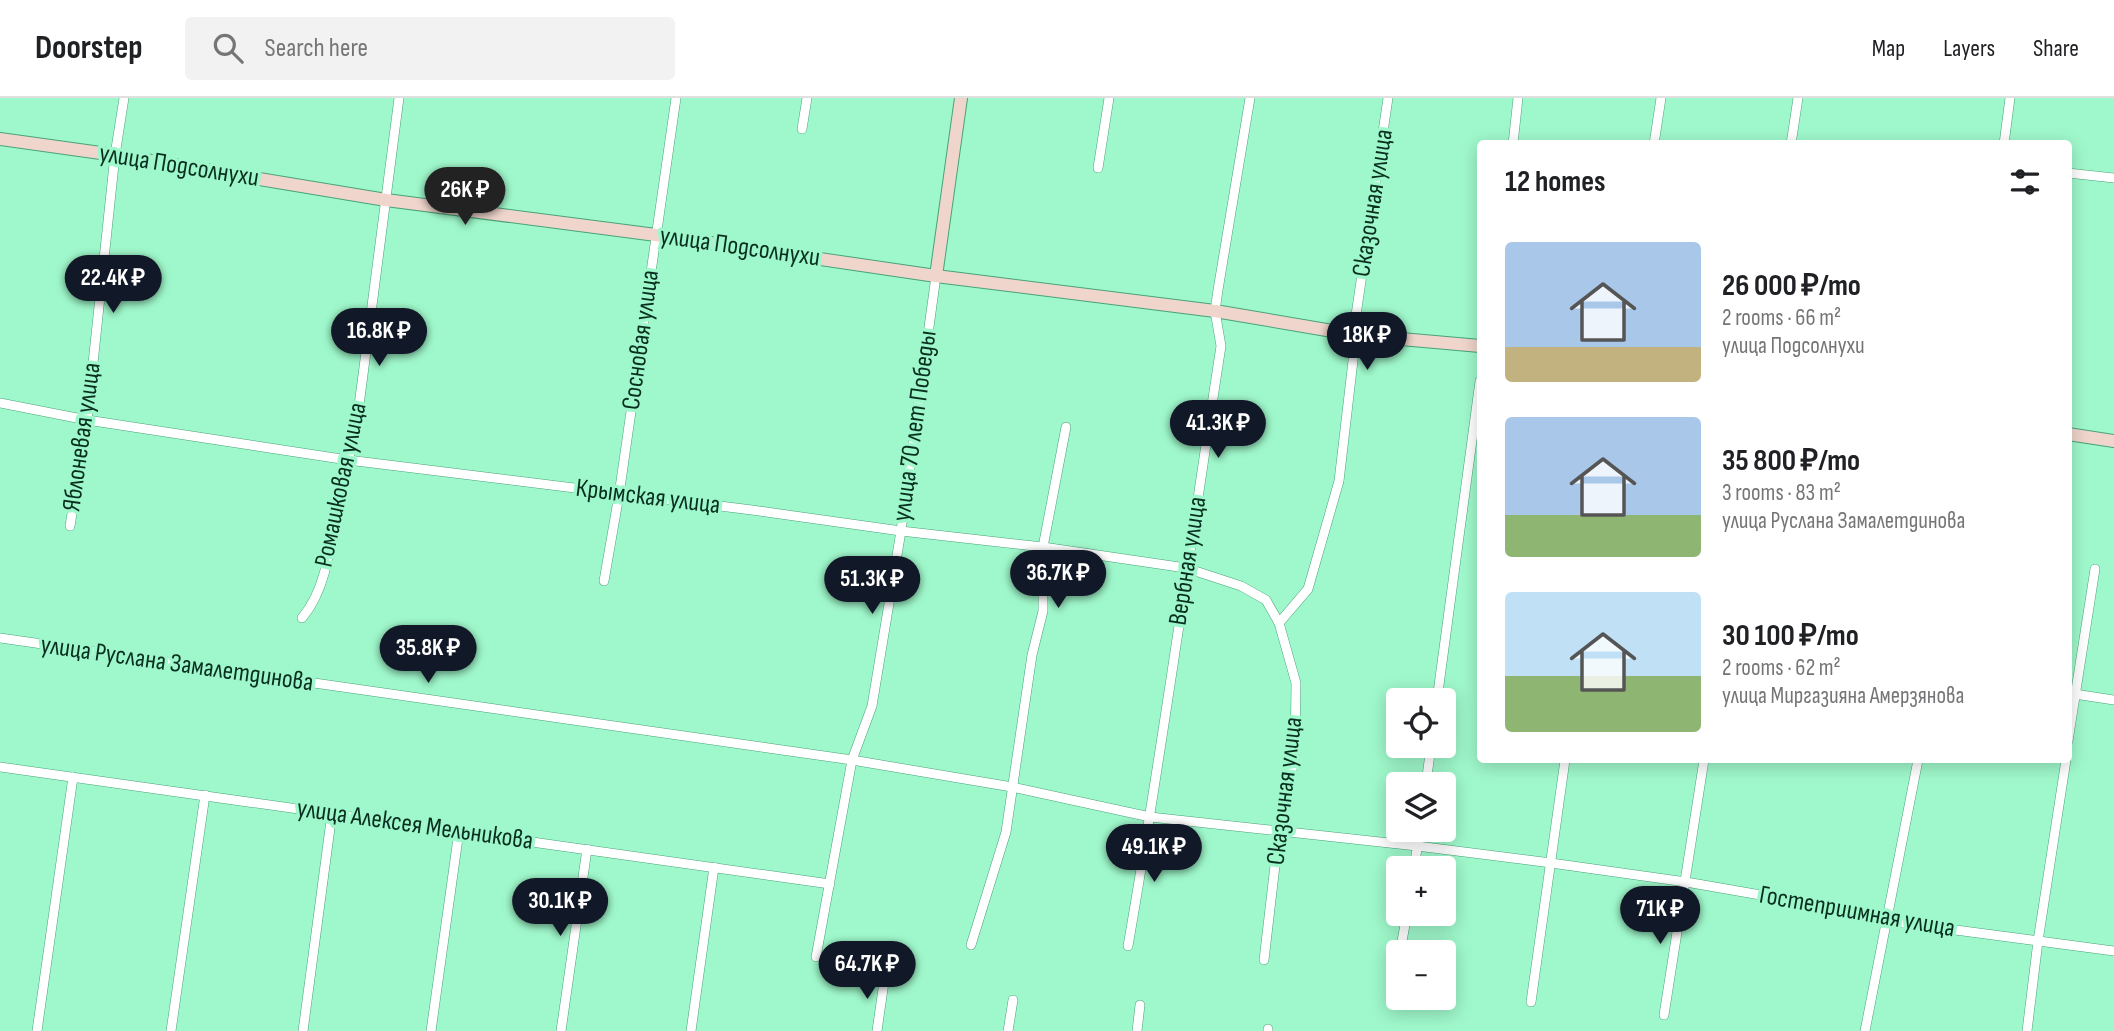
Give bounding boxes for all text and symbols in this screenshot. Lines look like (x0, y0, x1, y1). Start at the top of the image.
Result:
search box (185, 17, 675, 80)
text: Doorstep (35, 28, 143, 68)
icon: search (209, 29, 247, 67)
text: Search here (265, 33, 368, 64)
text: Map (1872, 34, 1905, 63)
text: Layers (1943, 34, 1995, 63)
text: Share (2033, 34, 2079, 63)
street label: Сказочная улица (1346, 127, 1400, 279)
street label: улица Подсолнухи (97, 138, 261, 194)
icon: filters (2006, 163, 2044, 201)
text: 12 homes (1505, 164, 1606, 200)
pin: 26K ₽ (416, 167, 514, 227)
text: 26K ₽ (440, 176, 490, 204)
street label: улица Подсолнухи (658, 220, 822, 274)
pin: 22.4K ₽ (48, 256, 178, 315)
text: 22.4K ₽ (81, 264, 145, 292)
street label: Сосновая улица (616, 268, 666, 412)
text: 26 000 ₽/mo (1722, 268, 1861, 304)
icon: home (1561, 270, 1645, 354)
text: 2 rooms · 66 m² (1722, 304, 1841, 332)
pin: 16.8K ₽ (314, 308, 444, 368)
pin: 18K ₽ (1318, 313, 1416, 372)
text: 16.8K ₽ (347, 317, 411, 345)
text: 18K ₽ (1343, 321, 1391, 349)
street label: улица 70 лет Победы (886, 329, 944, 523)
text: улица Подсолнухи (1722, 332, 1865, 360)
street label: Яблоневая улица (56, 361, 108, 513)
street label: Ромашковая улица (308, 400, 374, 570)
pin: 41.3K ₽ (1153, 400, 1283, 460)
text: 41.3K ₽ (1186, 409, 1250, 437)
text: 35 800 ₽/mo (1722, 443, 1860, 479)
icon: home (1561, 445, 1645, 529)
street label: Крымская улица (574, 473, 722, 521)
text: 3 rooms · 83 m² (1722, 479, 1841, 507)
street label: Вербная улица (1163, 495, 1213, 627)
text: улица Руслана Замалетдинова (1722, 507, 1965, 535)
pin: 36.7K ₽ (993, 550, 1123, 610)
pin: 51.3K ₽ (807, 556, 937, 616)
text: 36.7K ₽ (1026, 559, 1090, 587)
text: 51.3K ₽ (840, 565, 904, 593)
text: 30 100 ₽/mo (1722, 618, 1859, 654)
icon: home (1561, 620, 1645, 704)
pin: 35.8K ₽ (363, 626, 493, 685)
street label: улица Руслана Замалетдинова (39, 629, 315, 699)
text: 35.8K ₽ (396, 634, 460, 662)
text: 2 rooms · 62 m² (1722, 654, 1841, 682)
text: улица Миргазияна Амерзянова (1722, 682, 1964, 710)
map controls (1386, 688, 1456, 1010)
button: locate (1386, 688, 1456, 758)
street label: Сказочная улица (1261, 715, 1309, 867)
button: layers (1386, 772, 1456, 842)
street label: улица Алексея Мельникова (295, 793, 535, 857)
pin: 49.1K ₽ (1089, 824, 1219, 884)
text: 49.1K ₽ (1122, 833, 1186, 861)
button: + (1386, 856, 1456, 926)
pin: 30.1K ₽ (495, 878, 625, 938)
street label: Гостеприимная улица (1757, 880, 1957, 944)
pin: 71K ₽ (1611, 886, 1709, 946)
text: 30.1K ₽ (528, 887, 592, 915)
text: 71K ₽ (1636, 895, 1684, 923)
button: − (1386, 940, 1456, 1010)
pin: 64.7K ₽ (802, 942, 932, 1001)
text: 64.7K ₽ (835, 950, 899, 978)

